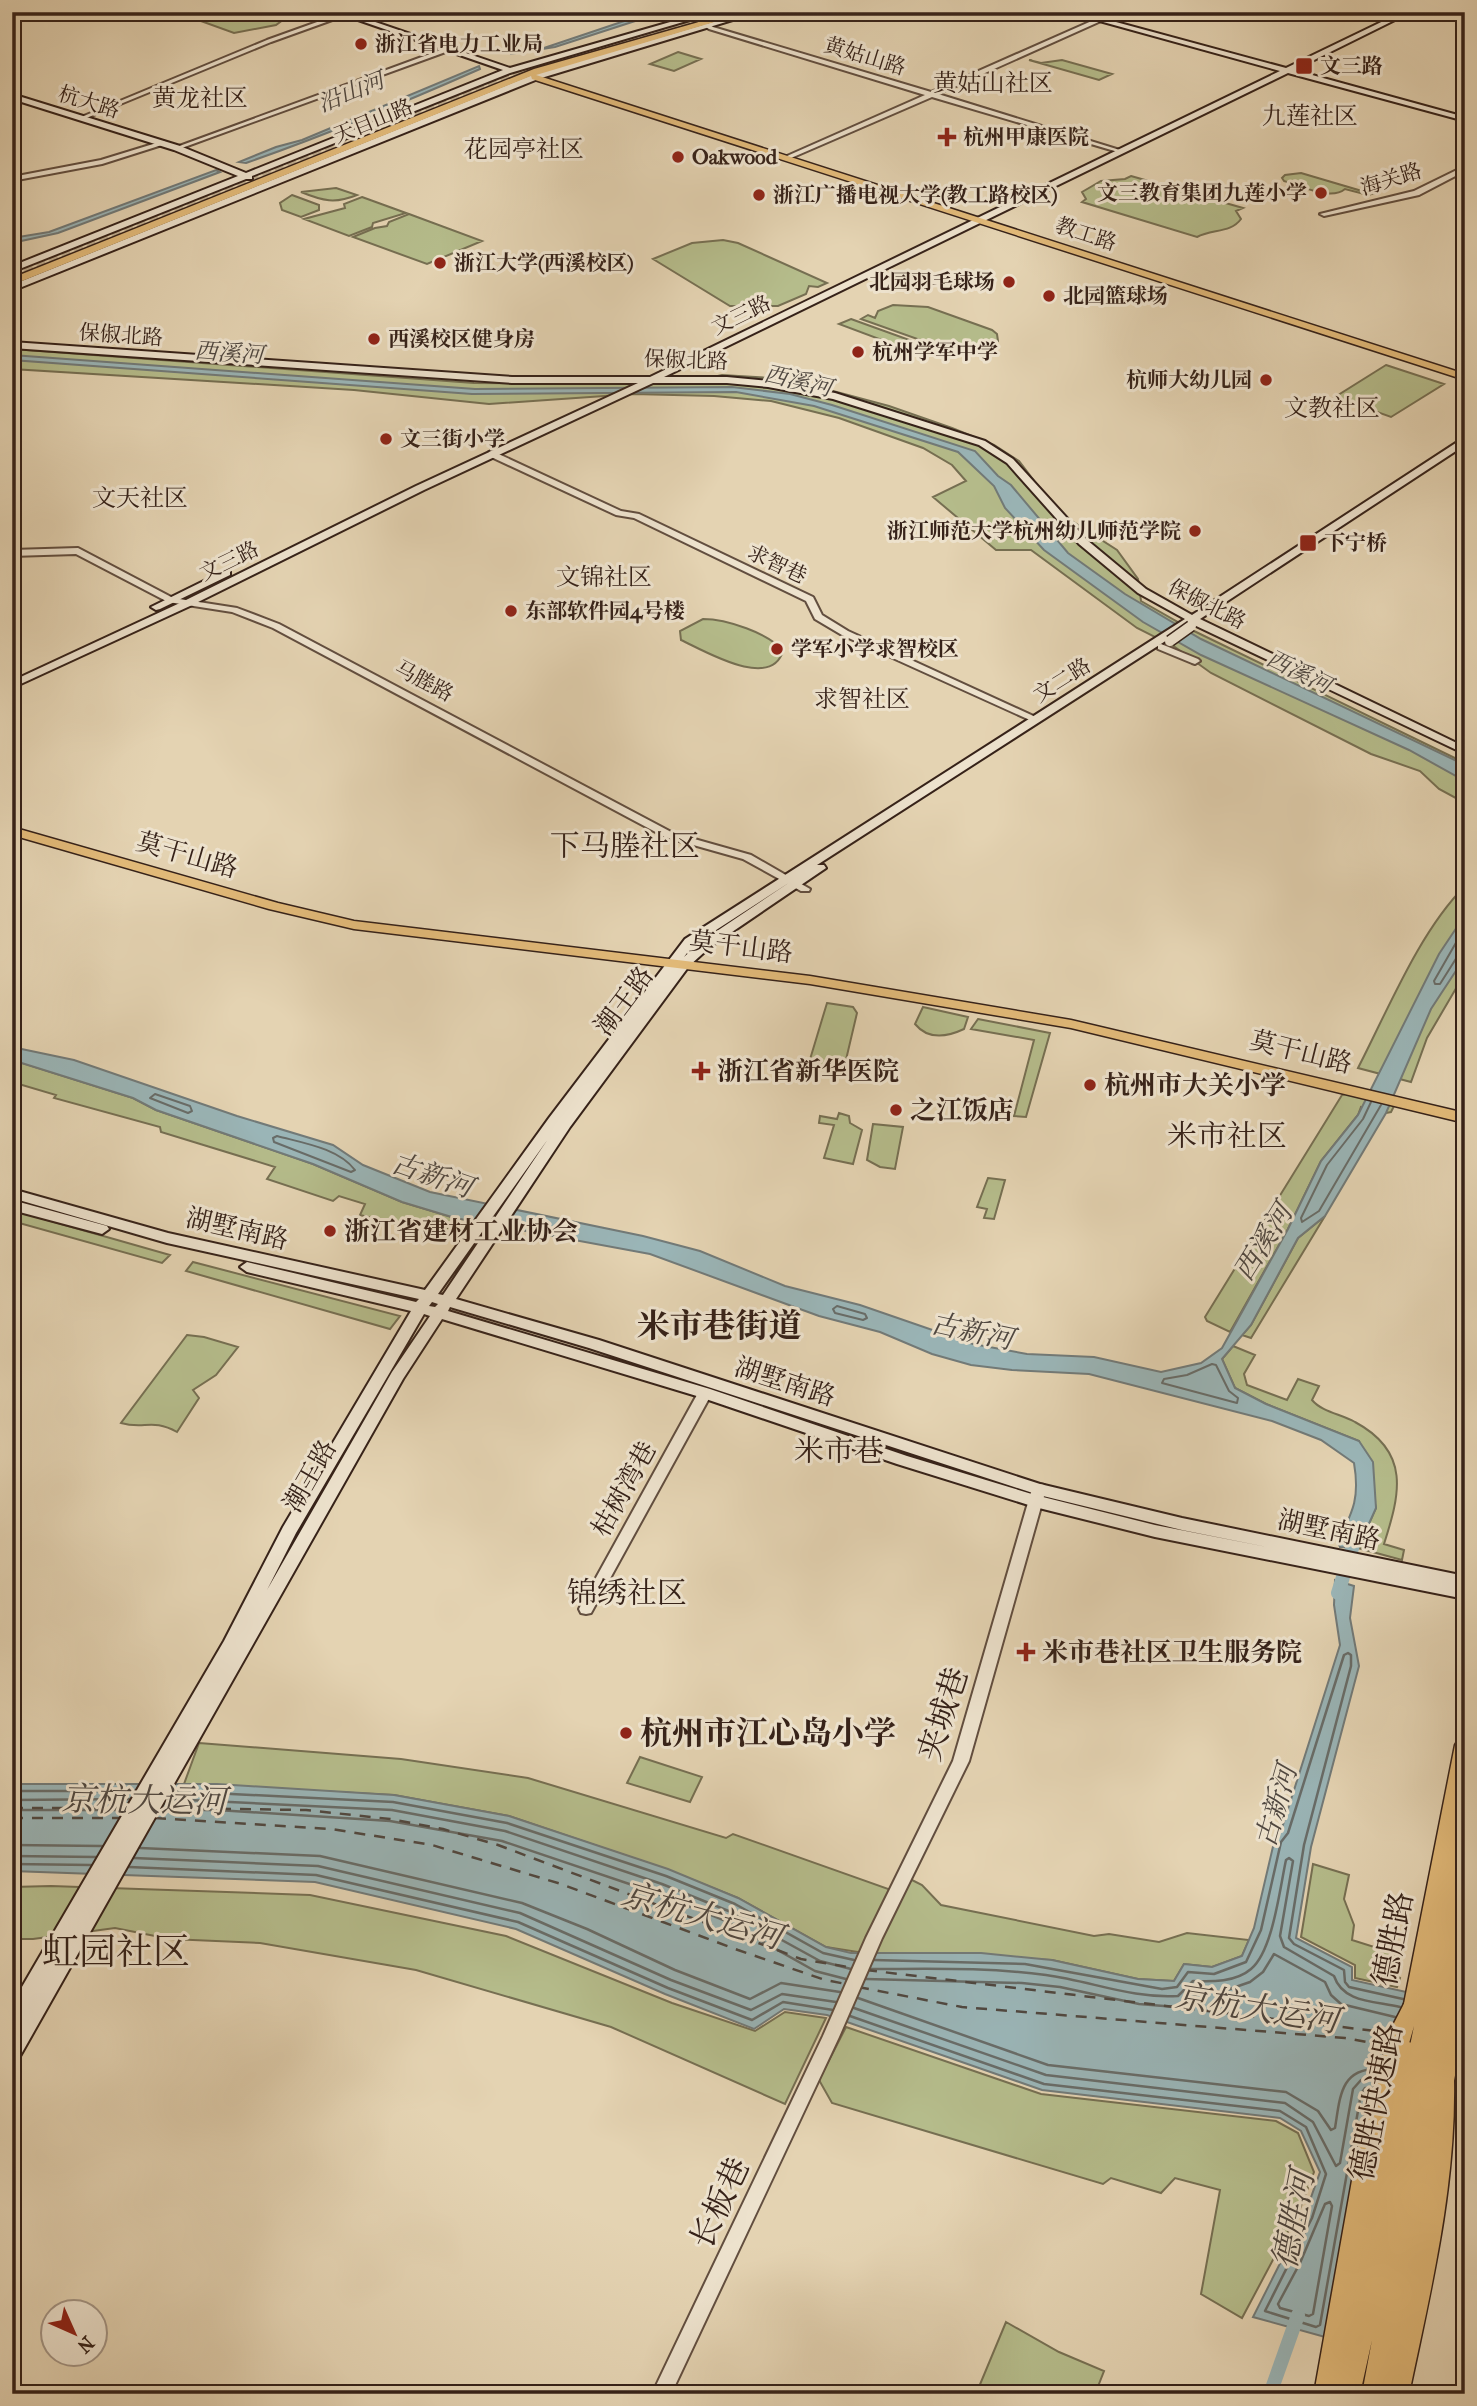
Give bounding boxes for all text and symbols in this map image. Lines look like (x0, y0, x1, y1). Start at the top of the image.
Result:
place label: 浙江省电力工业局 (375, 32, 543, 56)
street label: 黄姑山路 (821, 32, 909, 80)
marker: 浙江省电力工业局 (353, 36, 369, 52)
place label: 文三路 (1320, 54, 1383, 78)
marker: 文三路 (1294, 56, 1314, 76)
water label: 沿山河 (314, 65, 392, 117)
district label: 黄姑山社区 (933, 69, 1053, 97)
street label: 杭大路 (55, 81, 123, 123)
district label: 黄龙社区 (152, 84, 248, 112)
street label: 天目山路 (330, 94, 416, 148)
district label: 九莲社区 (1262, 102, 1358, 130)
place label: 杭州甲康医院 (963, 125, 1089, 149)
marker: 杭州甲康医院 (937, 127, 957, 147)
district label: 花园亭社区 (464, 135, 584, 163)
place label: Oakwood (692, 145, 778, 169)
marker: Oakwood (670, 149, 686, 165)
street label: 海关路 (1357, 158, 1425, 200)
place label: 文三教育集团九莲小学 (1097, 181, 1307, 205)
place label: 浙江广播电视大学(教工路校区) (773, 183, 1058, 207)
marker: 文三教育集团九莲小学 (1313, 185, 1329, 201)
marker: 浙江广播电视大学(教工路校区) (751, 187, 767, 203)
street label: 教工路 (1052, 213, 1120, 255)
place label: 浙江大学(西溪校区) (454, 251, 634, 275)
marker: 浙江大学(西溪校区) (432, 255, 448, 271)
place label: 北园羽毛球场 (869, 270, 995, 294)
marker: 北园羽毛球场 (1001, 274, 1017, 290)
place label: 北园篮球场 (1063, 284, 1168, 308)
marker: 北园篮球场 (1041, 288, 1057, 304)
street label: 文三路 (707, 290, 775, 340)
street label: 保俶北路 (78, 320, 164, 350)
place label: 西溪校区健身房 (388, 327, 535, 351)
marker: 西溪校区健身房 (366, 331, 382, 347)
water label: 西溪河 (194, 337, 268, 369)
place label: 杭州学军中学 (872, 340, 998, 364)
marker: 杭州学军中学 (850, 344, 866, 360)
street label: 保俶北路 (644, 347, 728, 373)
water label: 西溪河 (761, 360, 839, 403)
place label: 杭师大幼儿园 (1126, 368, 1252, 392)
marker: 杭师大幼儿园 (1258, 372, 1274, 388)
district label: 文教社区 (1284, 394, 1380, 422)
place label: 文三街小学 (400, 427, 505, 451)
marker: 文三街小学 (378, 431, 394, 447)
district label: 文天社区 (92, 484, 188, 512)
place label: 浙江师范大学杭州幼儿师范学院 (887, 519, 1181, 543)
marker: 浙江师范大学杭州幼儿师范学院 (1187, 523, 1203, 539)
place label: 下宁桥 (1324, 531, 1387, 555)
marker: 下宁桥 (1298, 533, 1318, 553)
street label: 文三路 (195, 536, 263, 586)
street label: 求智巷 (743, 540, 811, 588)
district label: 文锦社区 (556, 563, 652, 591)
street label: 保俶北路 (1164, 574, 1250, 634)
place label: 东部软件园4号楼 (525, 599, 684, 624)
marker: 东部软件园4号楼 (503, 603, 519, 619)
place label: 学军小学求智校区 (791, 637, 959, 661)
marker: 学军小学求智校区 (769, 641, 785, 657)
water label: 西溪河 (1262, 645, 1340, 701)
street label: 文二路 (1029, 653, 1095, 707)
street label: 马塍路 (391, 656, 457, 706)
district label: 求智社区 (814, 685, 910, 713)
street label: 莫干山路 (133, 826, 241, 884)
district label: 下马塍社区 (550, 829, 700, 864)
street label: 莫干山路 (687, 925, 795, 969)
street label: 潮王路 (588, 961, 660, 1041)
street label: 莫干山路 (1247, 1024, 1355, 1080)
place label: 浙江省新华医院 (717, 1056, 899, 1087)
marker: 浙江省新华医院 (691, 1061, 711, 1081)
place label: 杭州市大关小学 (1104, 1070, 1286, 1101)
marker: 杭州市大关小学 (1082, 1077, 1098, 1093)
place label: 之江饭店 (910, 1095, 1014, 1126)
marker: 之江饭店 (888, 1102, 904, 1118)
district label: 米市社区 (1167, 1119, 1287, 1154)
water label: 古新河 (387, 1146, 482, 1206)
water label: 西溪河 (1227, 1193, 1302, 1286)
street label: 湖墅南路 (183, 1202, 291, 1256)
place label: 浙江省建材工业协会 (344, 1216, 578, 1247)
marker: 浙江省建材工业协会 (322, 1223, 338, 1239)
water label: 古新河 (927, 1306, 1021, 1357)
district label: 米市巷街道 (637, 1307, 802, 1346)
street label: 湖墅南路 (731, 1351, 839, 1413)
street label: 潮王路 (277, 1434, 343, 1518)
district label: 米市巷 (794, 1434, 884, 1469)
street label: 枯树湾巷 (585, 1436, 663, 1542)
street label: 湖墅南路 (1275, 1504, 1383, 1556)
district label: 锦绣社区 (567, 1576, 687, 1611)
place label: 米市巷社区卫生服务院 (1042, 1637, 1302, 1668)
marker: 米市巷社区卫生服务院 (1016, 1642, 1036, 1662)
street label: 夹城巷 (911, 1663, 975, 1765)
place label: 杭州市江心岛小学 (640, 1715, 896, 1752)
marker: 杭州市江心岛小学 (618, 1725, 634, 1741)
water label: 古新河 (1249, 1756, 1305, 1851)
water label: 京杭大运河 (61, 1780, 232, 1822)
water label: 京杭大运河 (617, 1875, 791, 1959)
street label: 德胜路 (1366, 1888, 1420, 1990)
district label: 虹园社区 (42, 1930, 190, 1974)
water label: 京杭大运河 (1172, 1977, 1346, 2042)
street label: 德胜快速路 (1343, 2020, 1409, 2184)
street label: 长板巷 (683, 2152, 757, 2254)
water label: 德胜河 (1265, 2163, 1324, 2272)
north arrow (38, 2298, 108, 2368)
text: N (72, 2331, 98, 2358)

